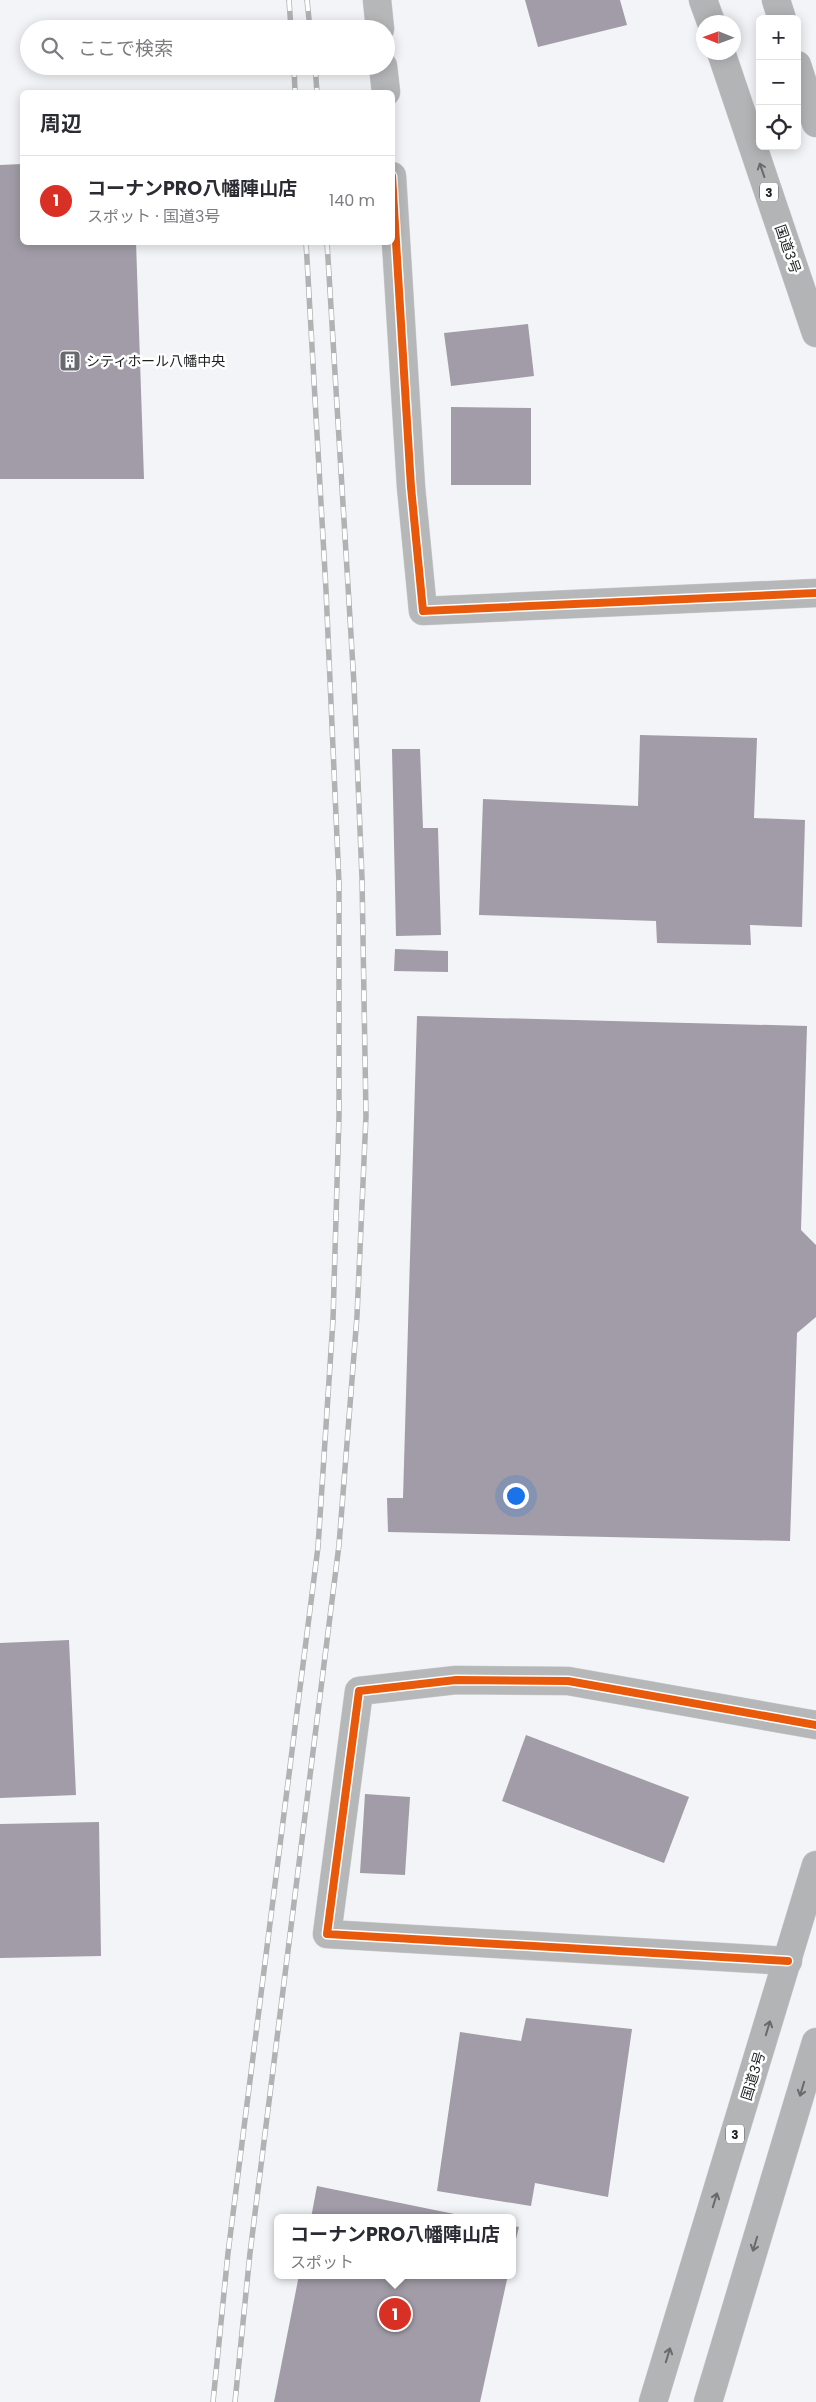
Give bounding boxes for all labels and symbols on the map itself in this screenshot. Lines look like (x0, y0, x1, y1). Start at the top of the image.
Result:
north arrow (696, 15, 741, 60)
one-way arrow (756, 163, 766, 179)
road number: 3 (760, 182, 778, 202)
street label: 国道3号 (770, 222, 806, 276)
building icon: シティホール八幡中央 (58, 349, 82, 373)
place label: シティホール八幡中央 (86, 351, 225, 371)
your location (503, 1483, 529, 1509)
one-way arrow (763, 2020, 773, 2036)
street label: 国道3号 (736, 2049, 770, 2103)
one-way arrow (796, 2080, 806, 2096)
road number: 3 (726, 2124, 744, 2144)
one-way arrow (711, 2192, 721, 2208)
one-way arrow (750, 2236, 760, 2252)
pin: 1 (379, 2295, 411, 2333)
one-way arrow (663, 2348, 673, 2364)

